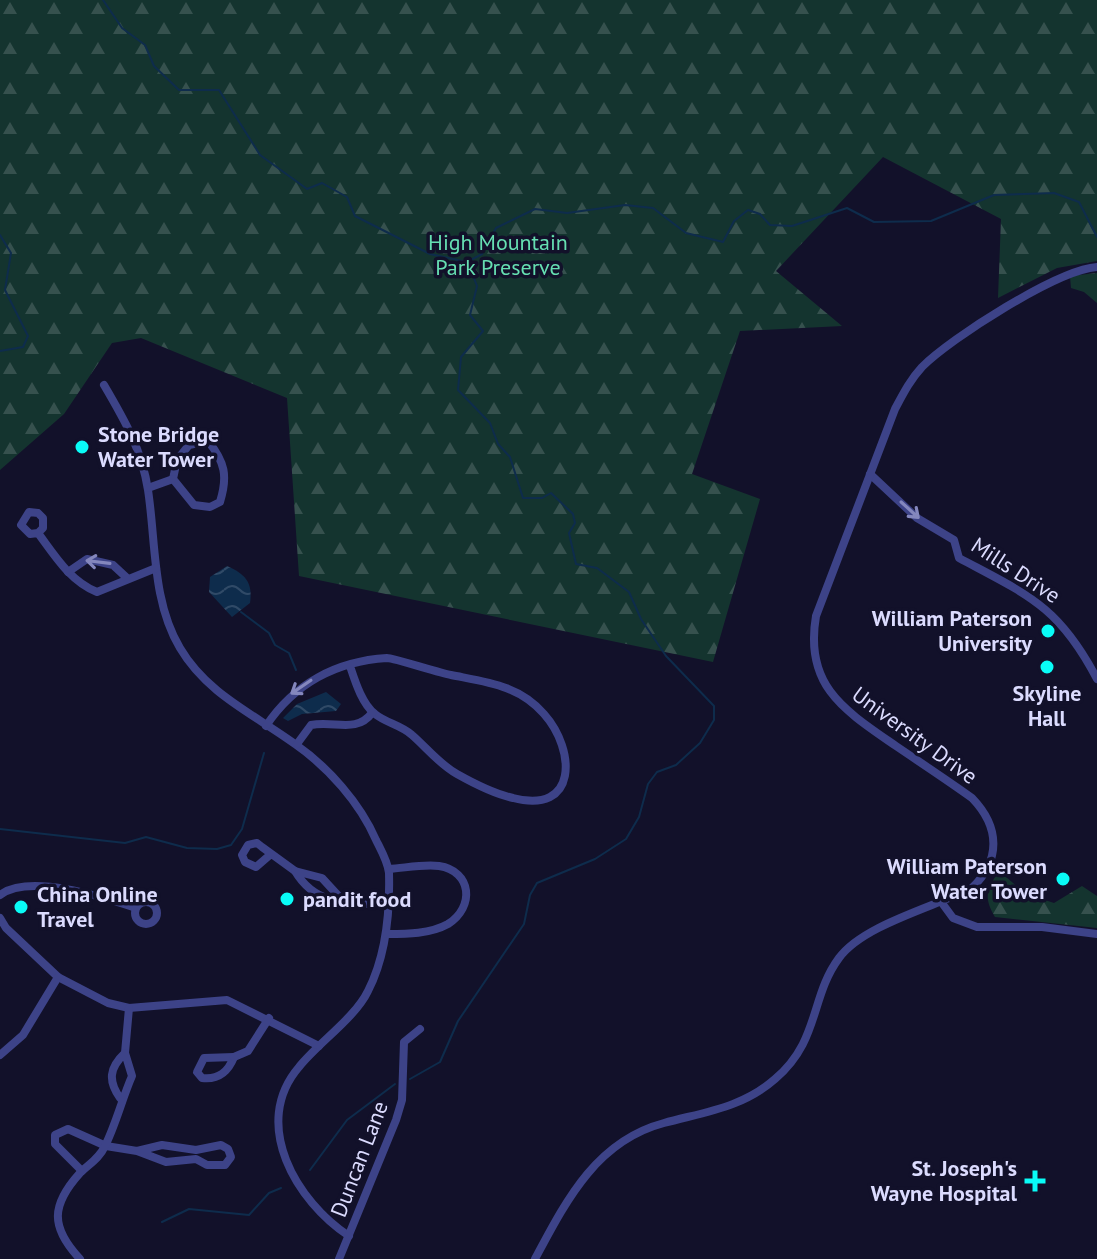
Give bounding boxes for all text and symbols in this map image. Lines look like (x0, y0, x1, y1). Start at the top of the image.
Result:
park label: High Mountain Park Preserve (428, 228, 568, 281)
place label: Stone Bridge Water Tower (98, 420, 219, 473)
marker: Stone Bridge Water Tower (73, 438, 91, 456)
one-way arrow (899, 501, 919, 519)
street label: Mills Drive (966, 531, 1066, 609)
one-way arrow (86, 555, 112, 570)
place label: William Paterson University (872, 604, 1032, 657)
marker: William Paterson University (1039, 622, 1057, 640)
marker: Skyline Hall (1038, 658, 1056, 676)
one-way arrow (291, 679, 313, 695)
place label: Skyline Hall (1013, 679, 1081, 732)
street label: University Drive (847, 680, 983, 790)
place label: William Paterson Water Tower (887, 852, 1047, 905)
marker: William Paterson Water Tower (1054, 870, 1072, 888)
place label: China Online Travel (37, 880, 158, 933)
place label: pandit food (303, 885, 411, 913)
marker: pandit food (278, 890, 296, 908)
marker: China Online Travel (12, 898, 30, 916)
street label: Duncan Lane (324, 1097, 394, 1221)
place label: St. Joseph's Wayne Hospital (871, 1154, 1018, 1207)
marker: St. Joseph's Wayne Hospital (1024, 1170, 1046, 1192)

